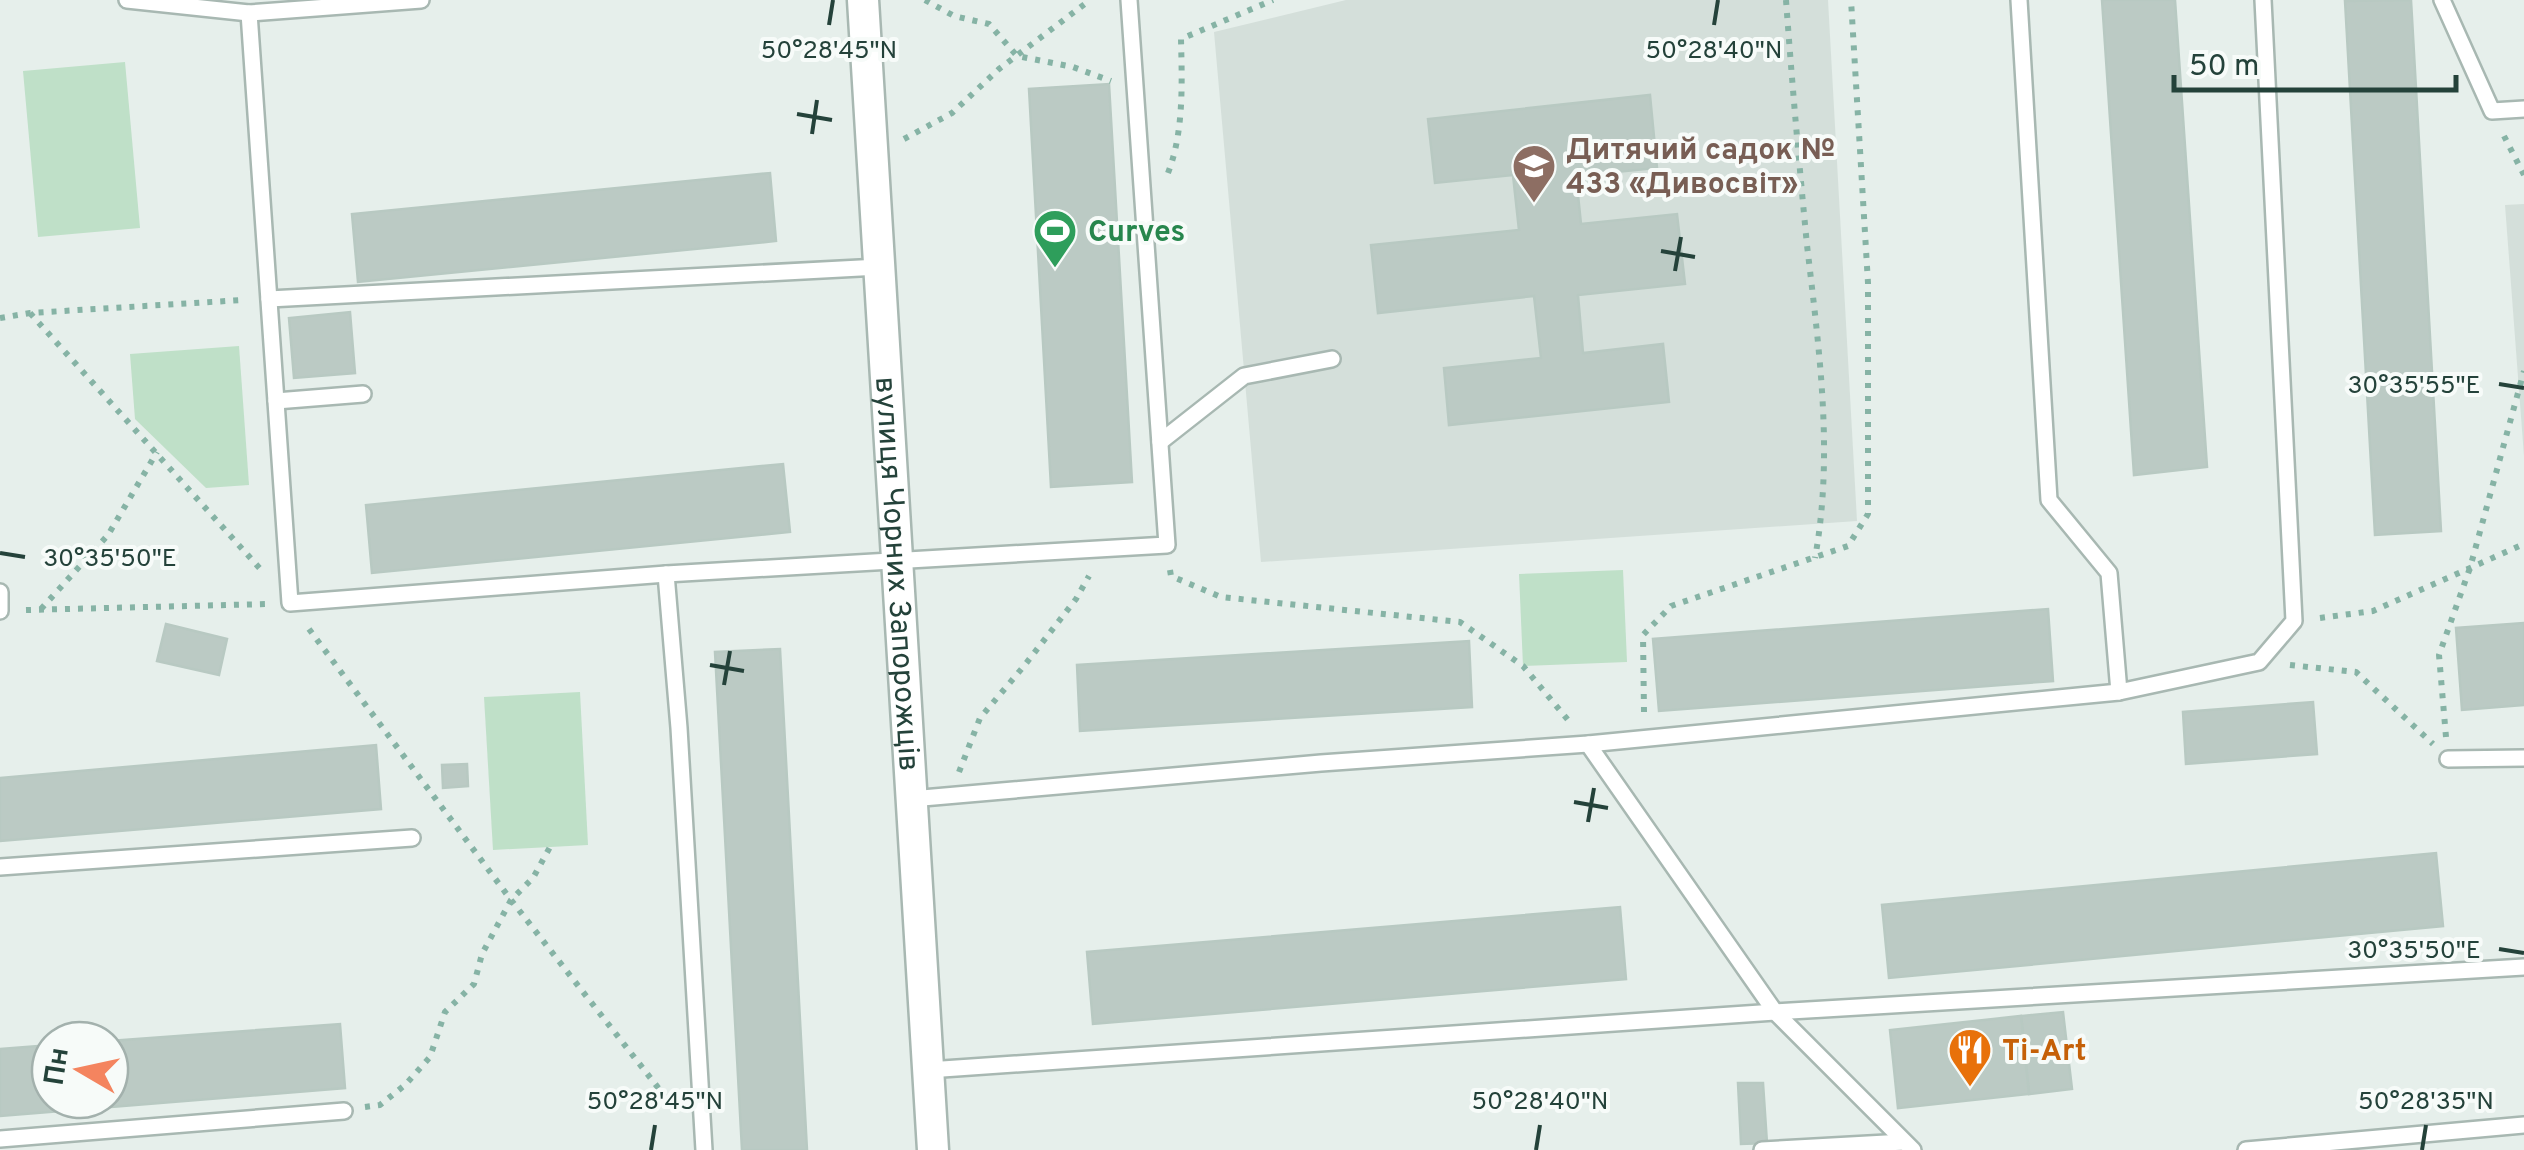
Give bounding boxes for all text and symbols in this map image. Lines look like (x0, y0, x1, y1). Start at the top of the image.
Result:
scale bar (2174, 30, 2456, 92)
text: 50°28'45"N (761, 36, 897, 68)
text: 50°28'40"N (1645, 36, 1783, 68)
text: 50 m (2189, 49, 2259, 86)
place label: Дитячий садок № 433 «Дивосвіт» (1566, 133, 1835, 204)
school or university icon: Дитячий садок № 433 «Дивосвіт» (1511, 143, 1557, 204)
sports icon: Curves (1032, 208, 1078, 269)
place label: Curves (1088, 215, 1185, 252)
text: 30°35'55"E (2347, 371, 2481, 403)
street label: вулиця Чорних Запорожців (865, 376, 926, 772)
text: 30°35'50"E (43, 544, 177, 576)
text: 30°35'50"E (2347, 936, 2481, 968)
north arrow (30, 1020, 130, 1120)
restaurant icon: Ti-Art (1947, 1027, 1993, 1088)
place label: Ti-Art (2002, 1034, 2086, 1071)
text: Пн (38, 1045, 79, 1088)
text: 50°28'45"N (587, 1087, 723, 1119)
text: 50°28'40"N (1471, 1087, 1609, 1119)
text: 50°28'35"N (2358, 1087, 2494, 1119)

